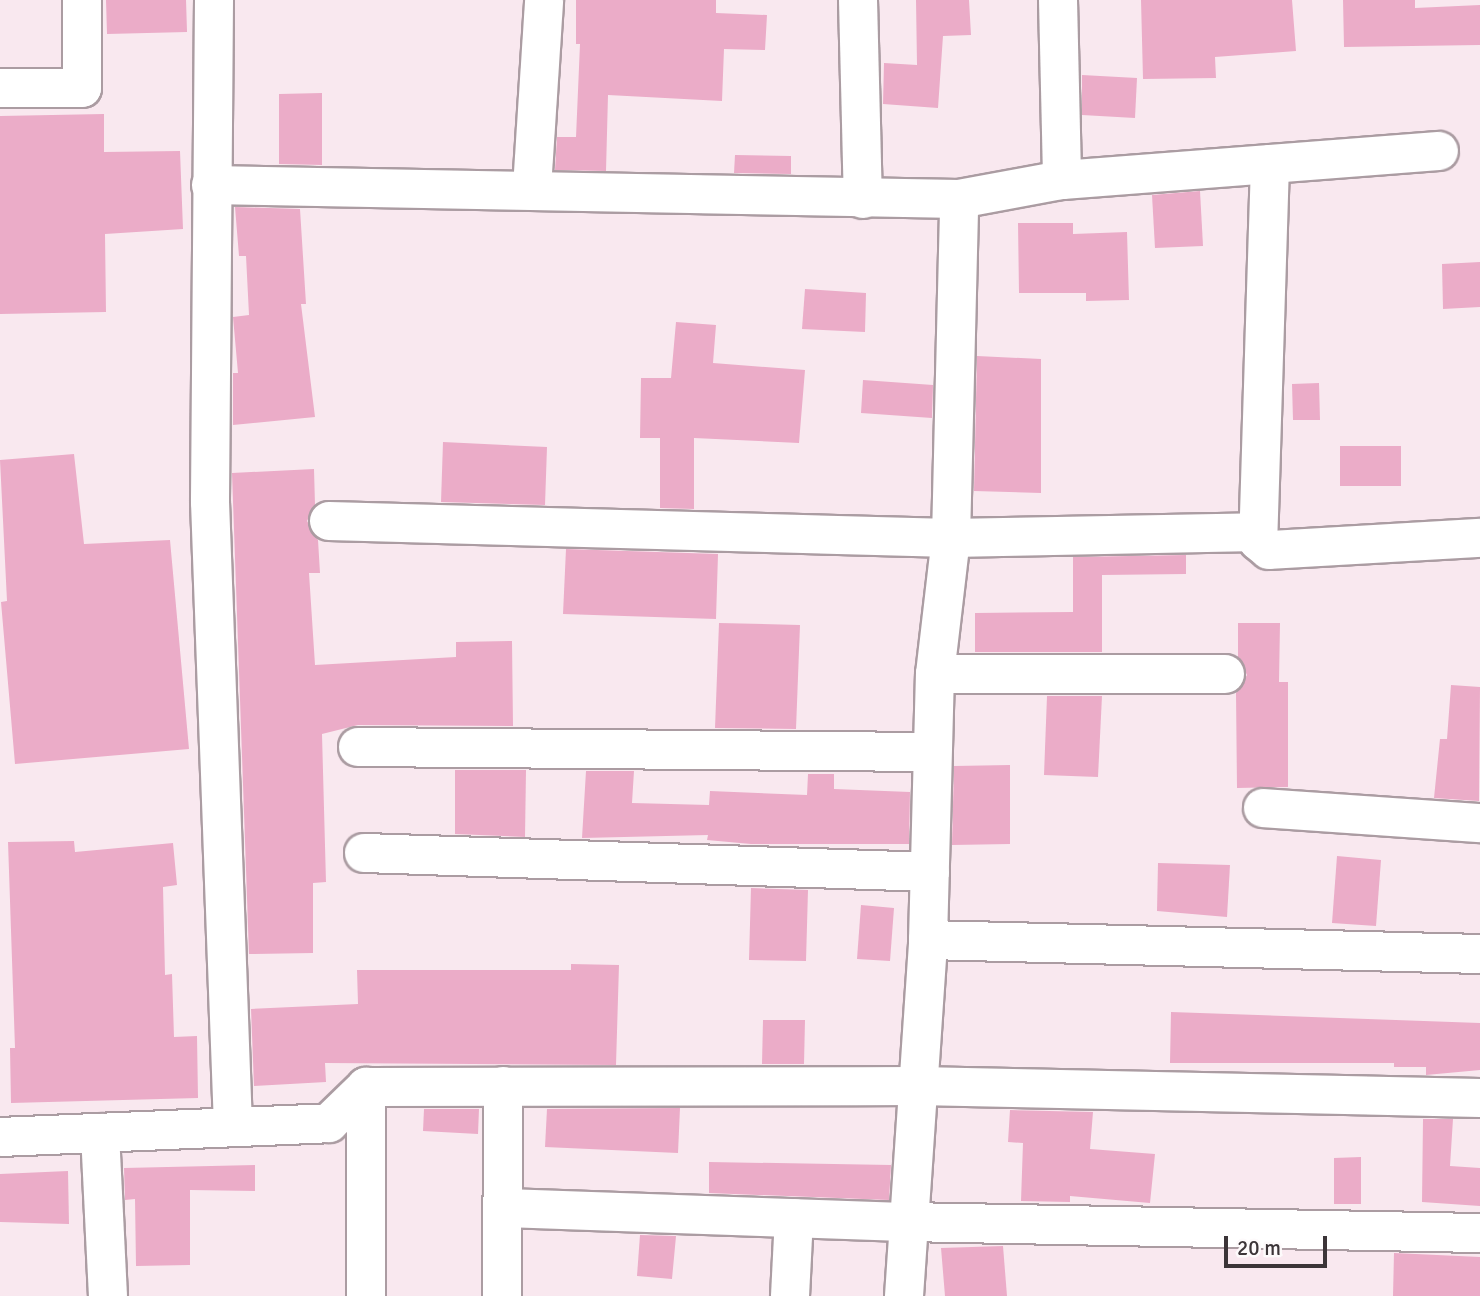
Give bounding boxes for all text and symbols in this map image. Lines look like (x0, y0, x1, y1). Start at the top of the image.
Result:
scale bar (1228, 1222, 1331, 1266)
text: 20 m (1237, 1235, 1281, 1261)

